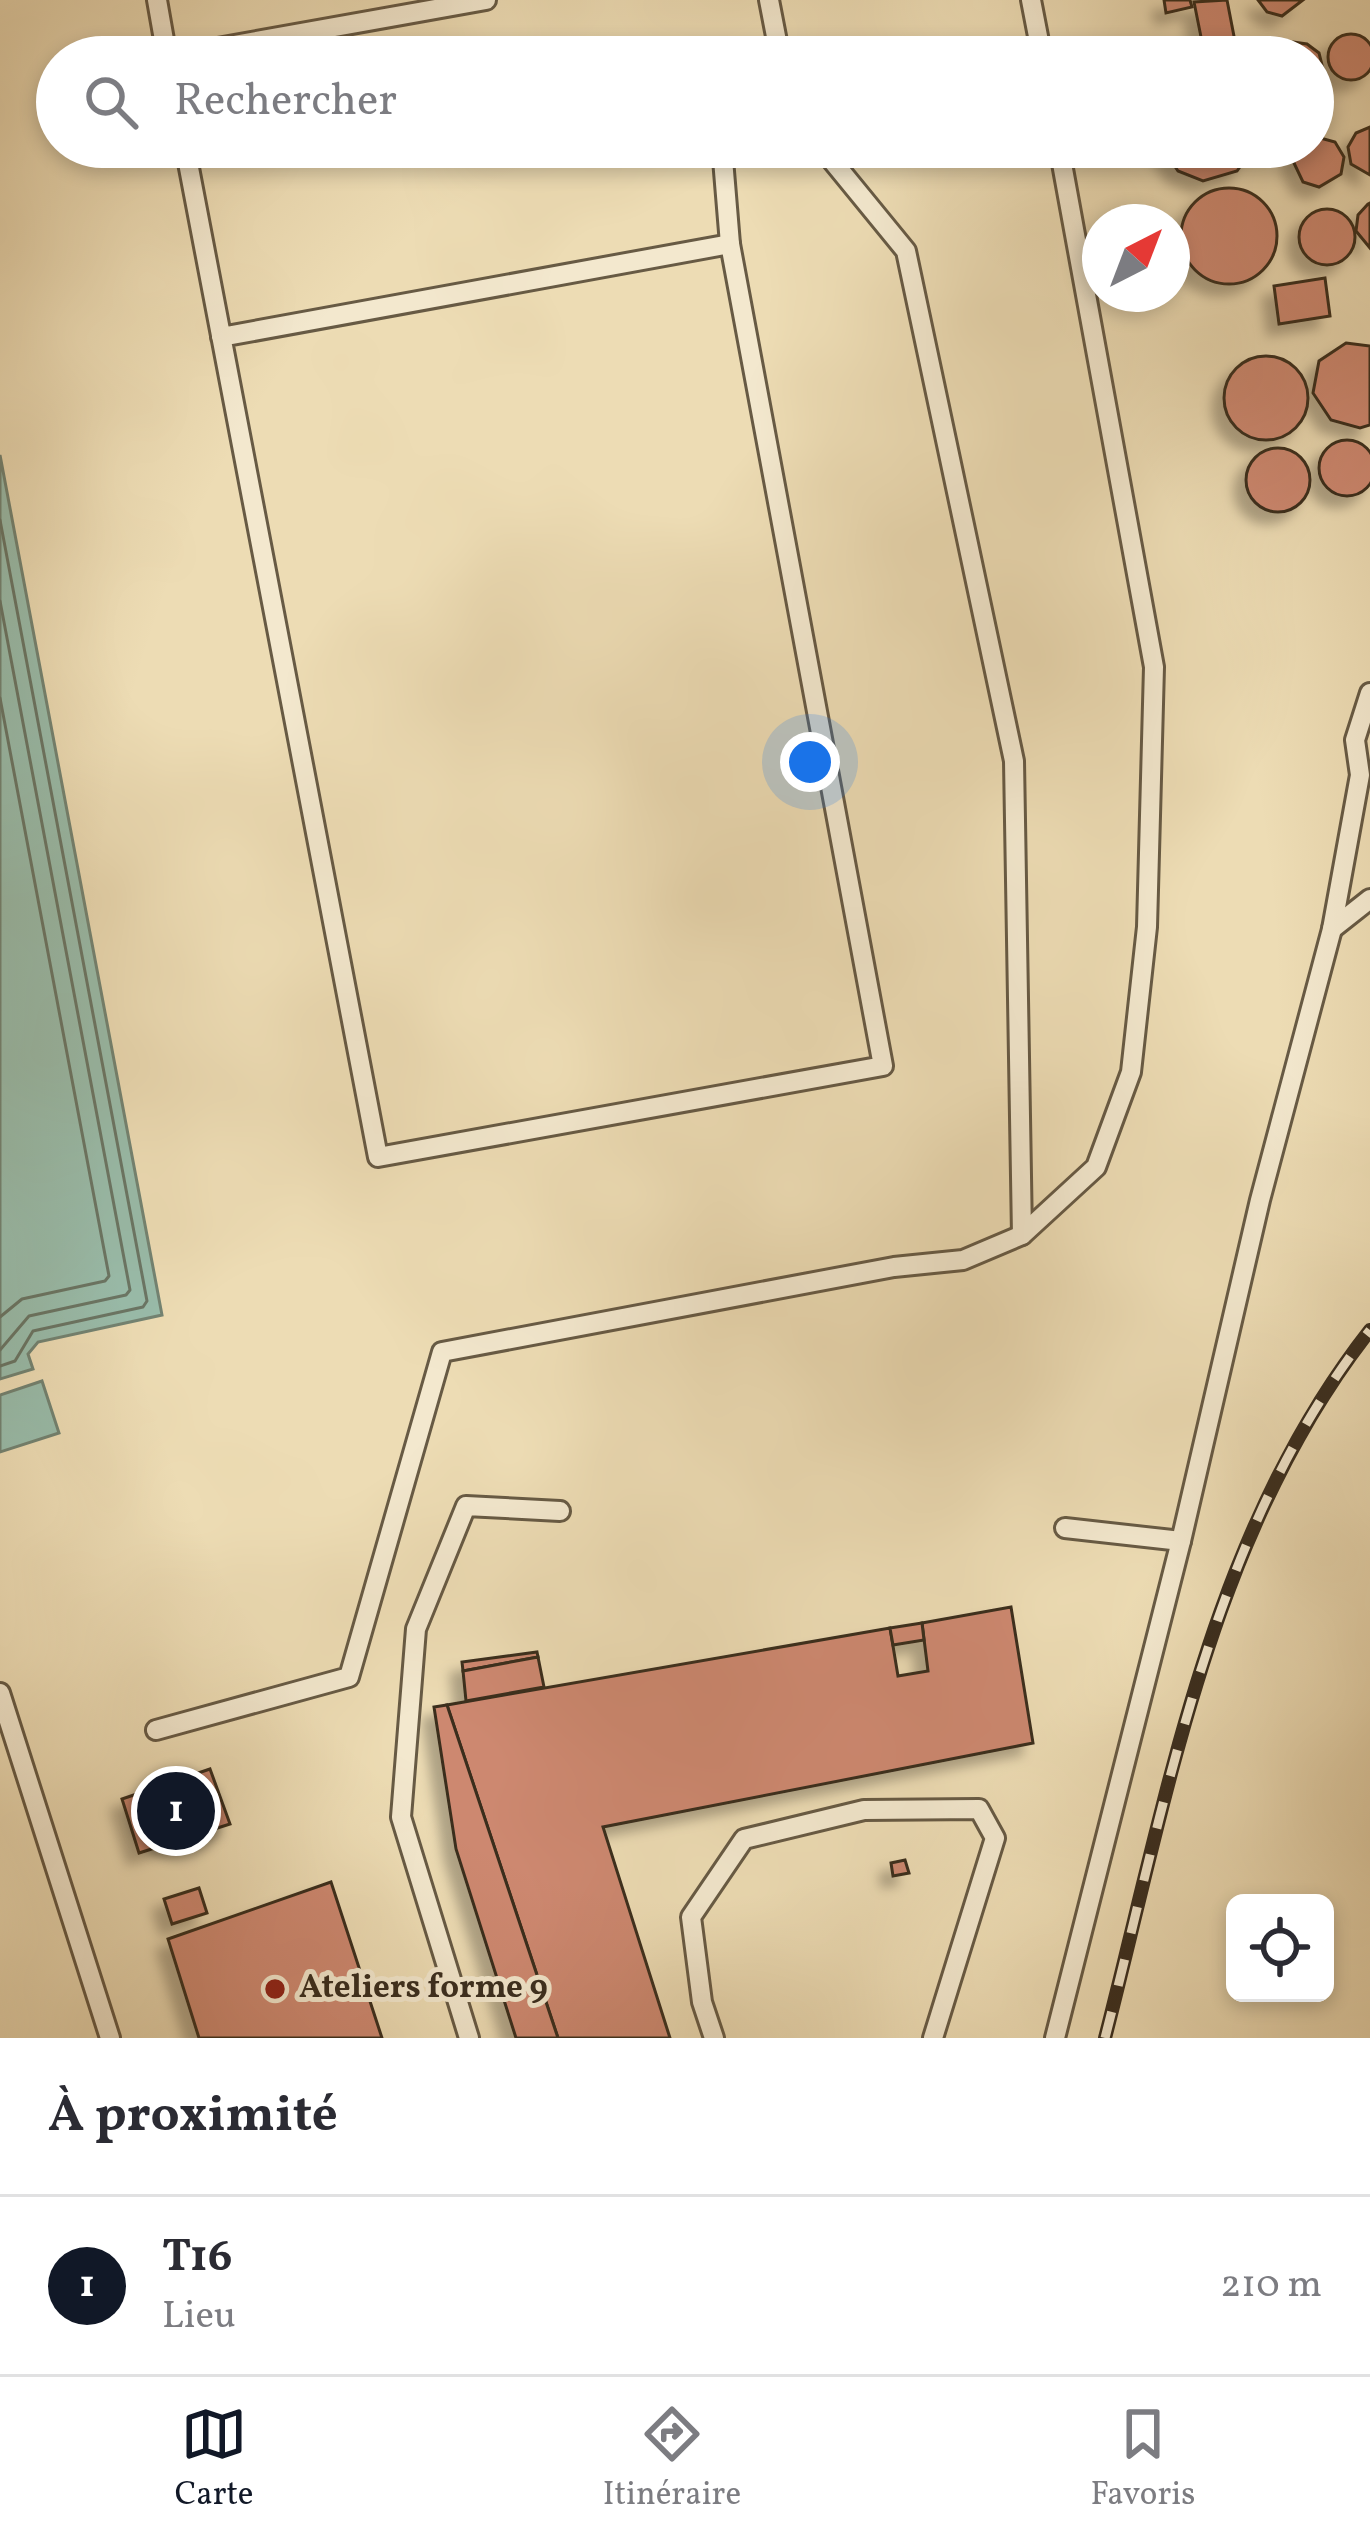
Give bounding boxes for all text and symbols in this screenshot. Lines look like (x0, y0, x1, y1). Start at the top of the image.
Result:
search box (36, 36, 1334, 168)
icon: search (78, 69, 144, 135)
text: Rechercher (174, 71, 397, 134)
north arrow (1082, 204, 1190, 312)
your location (780, 732, 840, 792)
pin: 1 (137, 1766, 215, 1856)
map controls (1226, 1894, 1334, 2002)
button: locate (1226, 1894, 1334, 2002)
place label: Ateliers forme 9 (299, 1966, 548, 2012)
marker: Ateliers forme 9 (262, 1976, 288, 2002)
text: À proximité (48, 2081, 338, 2152)
text: T16 (162, 2227, 233, 2290)
text: 1 (79, 2259, 95, 2313)
text: 210 m (1220, 2259, 1322, 2313)
text: Lieu (162, 2290, 236, 2344)
tab: Carte (175, 2401, 253, 2519)
tab: Itinéraire (603, 2401, 741, 2519)
tab: Favoris (1090, 2401, 1195, 2519)

